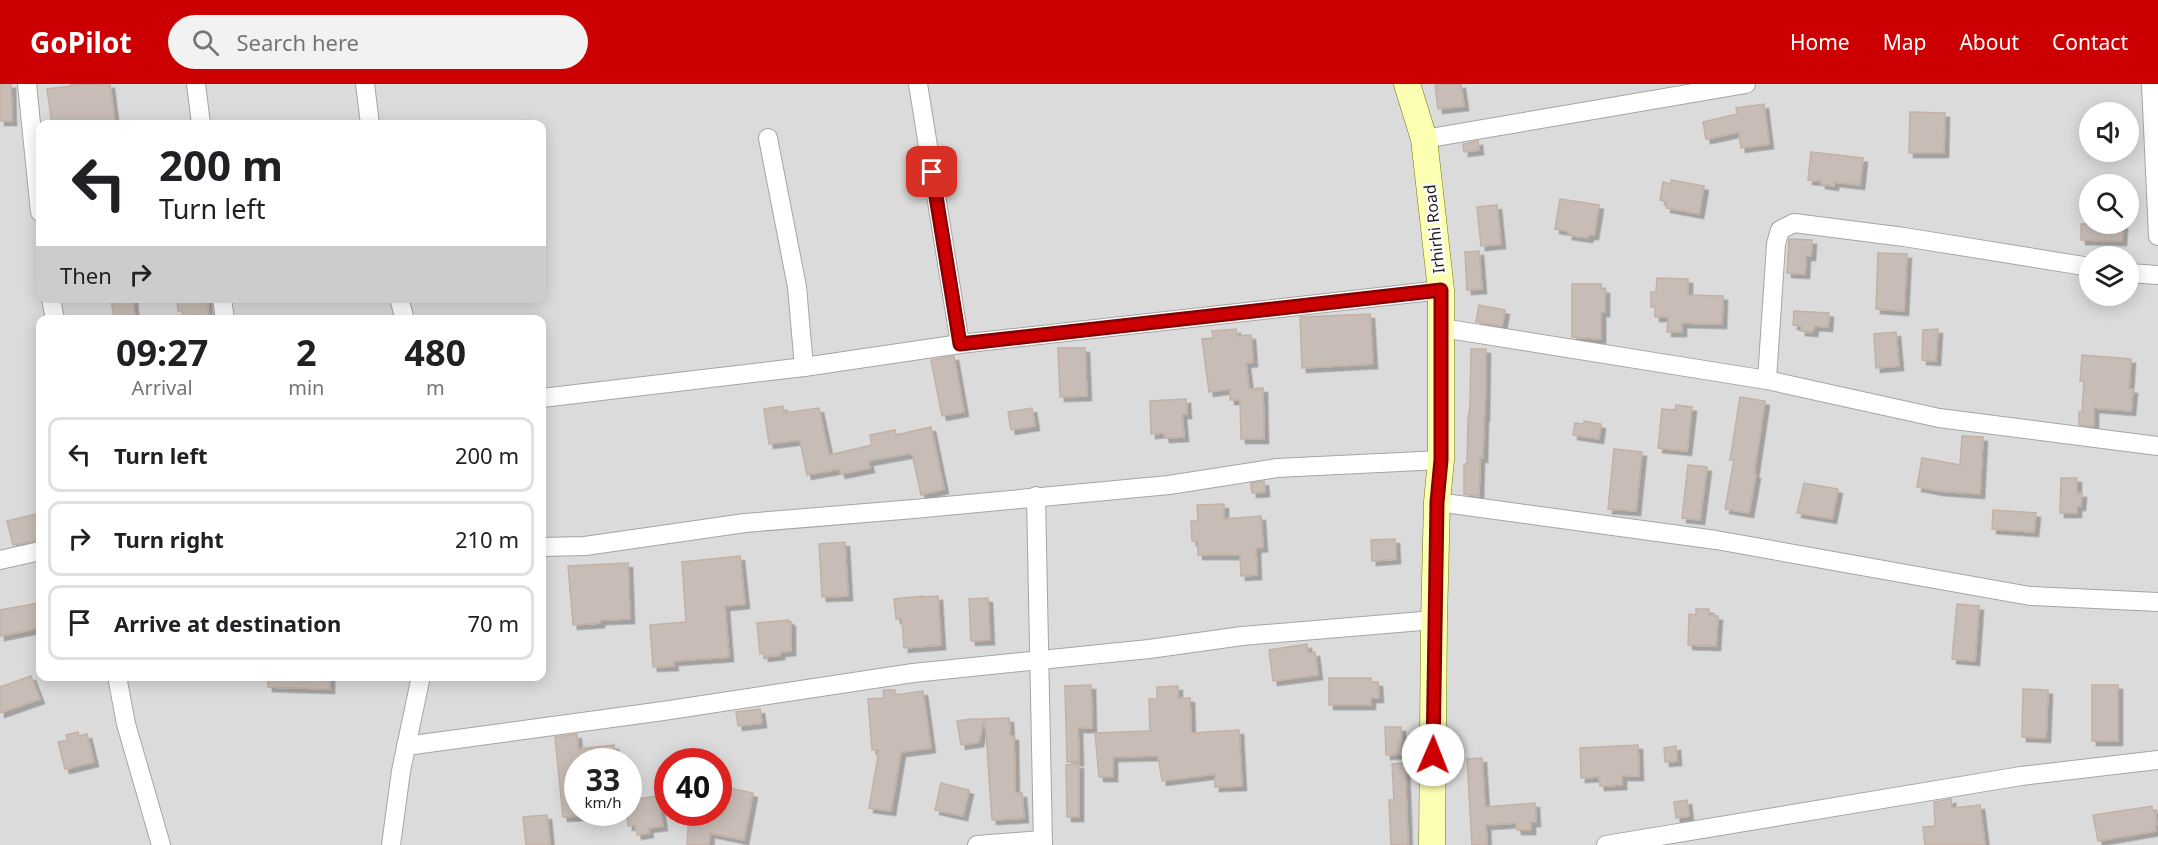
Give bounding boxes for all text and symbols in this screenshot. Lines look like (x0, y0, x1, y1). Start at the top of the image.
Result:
search box (168, 15, 588, 69)
text: GoPilot (30, 23, 132, 61)
icon: search (189, 26, 222, 59)
text: Search here (237, 27, 359, 57)
text: Home (1790, 28, 1850, 56)
text: Map (1883, 28, 1926, 56)
text: About (1959, 28, 2019, 56)
text: Contact (2052, 28, 2128, 56)
map controls (2079, 102, 2139, 306)
button: sound (2079, 102, 2139, 162)
text: 200 m (159, 136, 283, 193)
icon: left (60, 144, 138, 222)
pin (906, 146, 957, 197)
icon: arrive (915, 155, 948, 188)
button: search (2079, 174, 2139, 234)
street label: Irhirhi Road (1418, 183, 1450, 275)
text: Turn left (159, 190, 265, 227)
button: layers (2079, 246, 2139, 306)
icon: right (124, 258, 157, 291)
text: Then (60, 260, 112, 290)
text: 09:27 (116, 328, 208, 377)
text: 2 (296, 328, 317, 377)
text: 480 (404, 328, 466, 377)
text: Arrival (132, 374, 193, 401)
text: min (288, 374, 324, 401)
text: m (426, 374, 445, 401)
icon: left (63, 438, 96, 471)
text: Turn left (114, 440, 208, 470)
text: 200 m (455, 440, 519, 470)
icon: right (63, 522, 96, 555)
text: Turn right (114, 524, 224, 554)
text: 210 m (455, 524, 519, 554)
icon: arrive (63, 606, 96, 639)
text: Arrive at destination (114, 608, 341, 638)
text: 70 m (468, 608, 519, 638)
position arrow (1401, 723, 1465, 787)
speed limit sign: 40 (654, 748, 732, 826)
text: 33 (586, 759, 620, 800)
text: km/h (585, 792, 621, 812)

